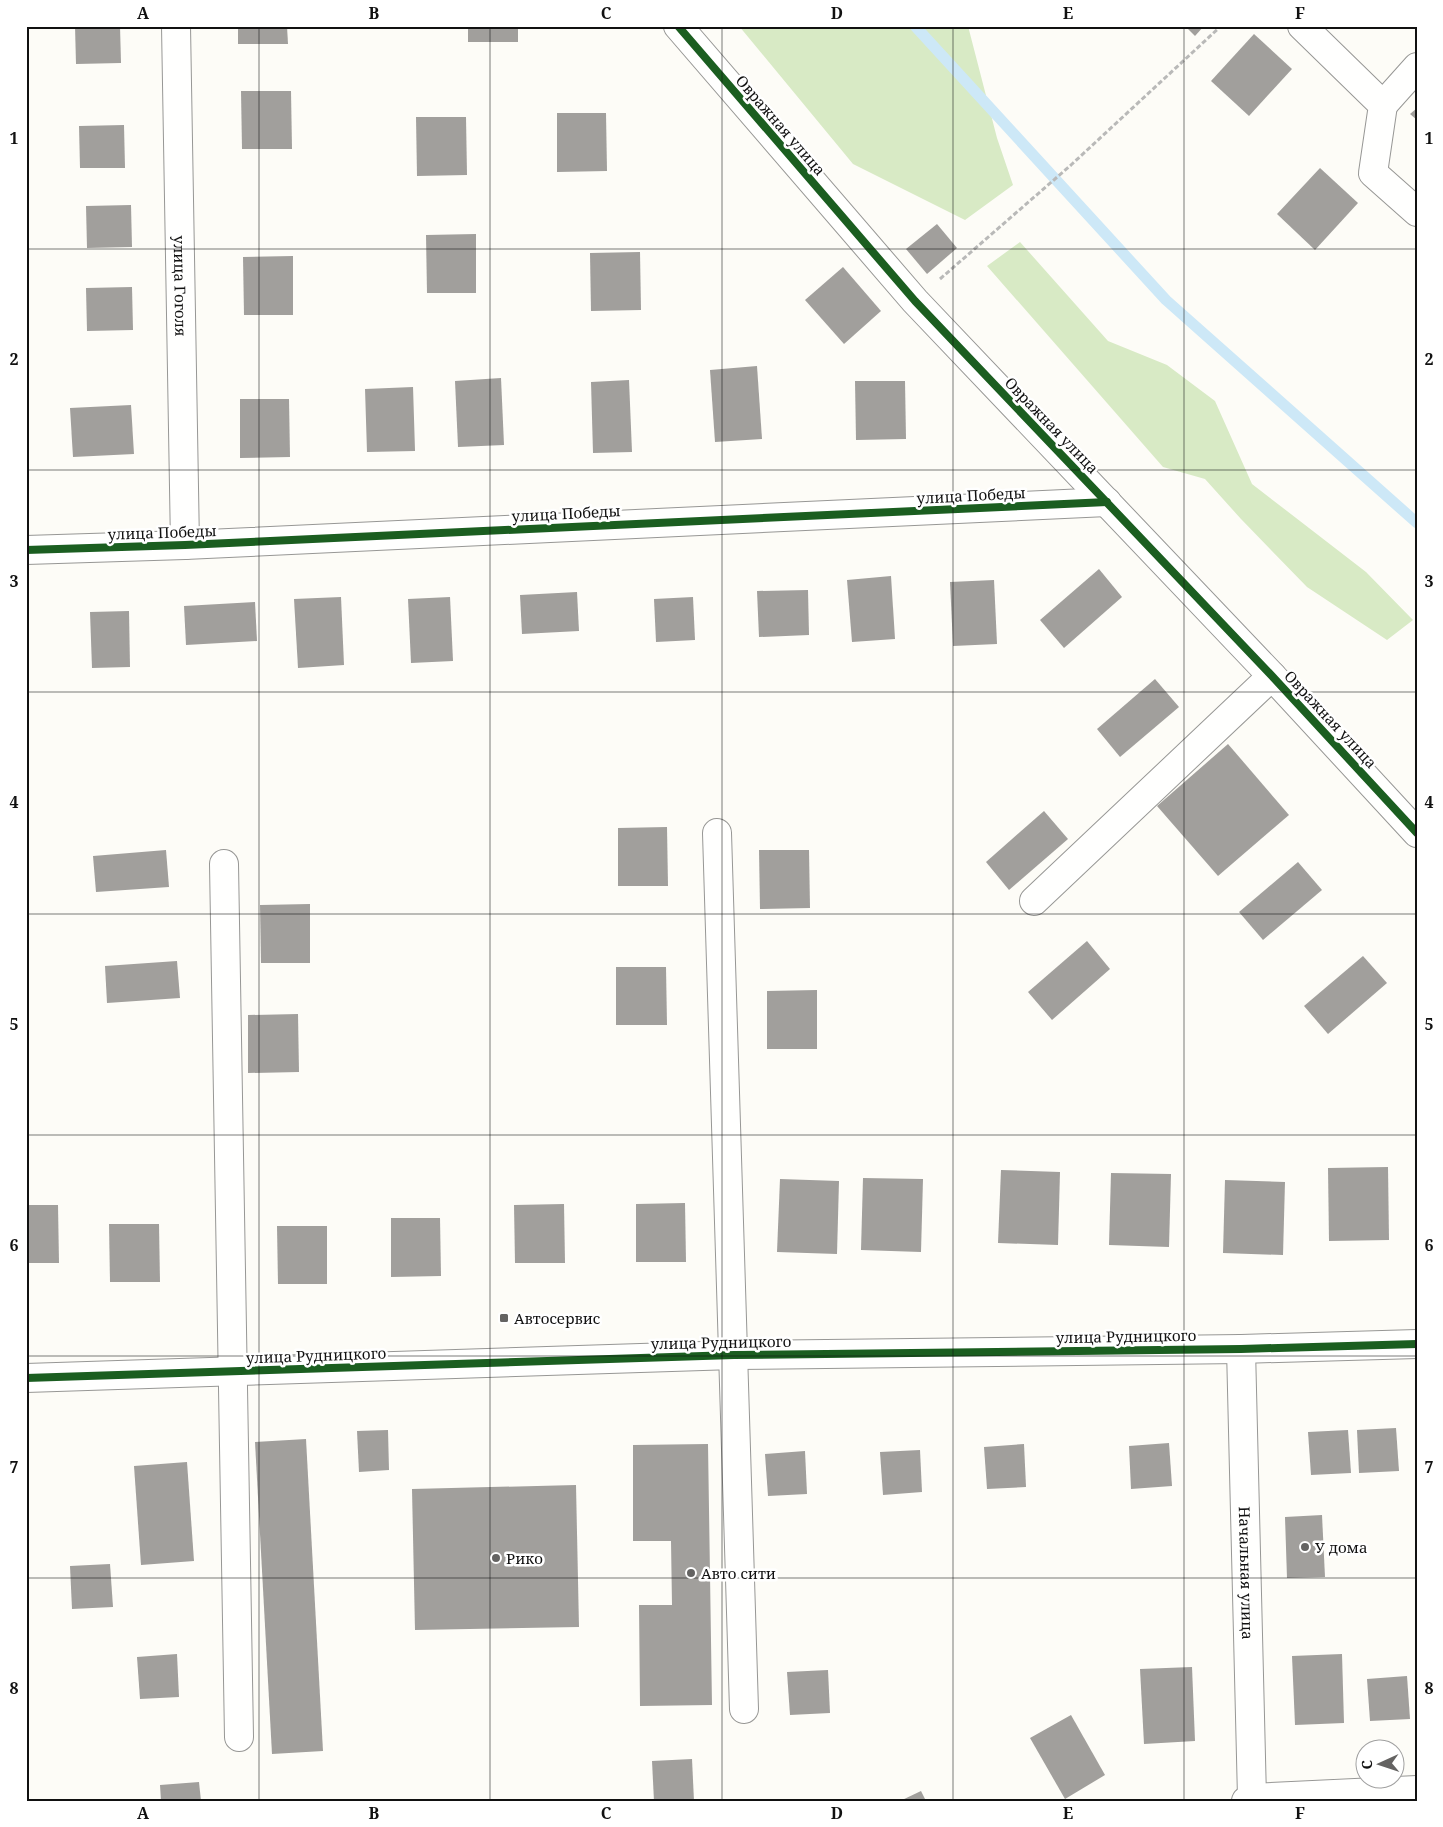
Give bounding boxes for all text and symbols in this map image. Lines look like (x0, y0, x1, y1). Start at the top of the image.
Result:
text: A (137, 2, 150, 24)
text: B (369, 2, 380, 24)
text: C (601, 2, 612, 24)
text: D (831, 2, 843, 24)
text: E (1063, 2, 1073, 24)
text: F (1295, 2, 1305, 24)
street label: Овражная улица (732, 71, 830, 179)
text: 1 (9, 127, 19, 149)
text: 1 (1424, 127, 1434, 149)
street label: улица Гоголя (170, 235, 191, 337)
text: 2 (9, 348, 19, 370)
text: 2 (1424, 348, 1434, 370)
street label: Овражная улица (1001, 372, 1103, 478)
street label: улица Победы (916, 482, 1026, 508)
street label: улица Победы (511, 500, 621, 526)
street label: улица Победы (107, 520, 217, 544)
text: 3 (9, 570, 19, 592)
text: 3 (1424, 570, 1434, 592)
street label: Овражная улица (1280, 666, 1382, 772)
text: 4 (9, 791, 19, 813)
text: 4 (1424, 791, 1434, 813)
text: 5 (9, 1013, 19, 1035)
text: 5 (1424, 1013, 1434, 1035)
text: 6 (9, 1234, 19, 1256)
text: 6 (1424, 1234, 1434, 1256)
place label: Автосервис (514, 1308, 600, 1328)
marker: Автосервис (498, 1312, 510, 1324)
street label: улица Рудницкого (1056, 1325, 1196, 1347)
street label: улица Рудницкого (651, 1331, 791, 1353)
street label: улица Рудницкого (245, 1343, 387, 1367)
text: 7 (9, 1456, 19, 1478)
text: 7 (1424, 1456, 1434, 1478)
street label: Начальная улица (1235, 1506, 1258, 1640)
place label: У дома (1315, 1537, 1368, 1557)
marker: У дома (1299, 1541, 1311, 1553)
place label: Рико (506, 1548, 543, 1568)
marker: Рико (490, 1552, 502, 1564)
place label: Авто сити (701, 1563, 776, 1583)
marker: Авто сити (685, 1567, 697, 1579)
text: 8 (9, 1677, 19, 1699)
text: 8 (1424, 1677, 1434, 1699)
north arrow (1356, 1740, 1406, 1790)
text: С (1357, 1760, 1376, 1770)
text: A (137, 1802, 150, 1824)
text: B (369, 1802, 380, 1824)
text: C (601, 1802, 612, 1824)
text: D (831, 1802, 843, 1824)
text: E (1063, 1802, 1073, 1824)
text: F (1295, 1802, 1305, 1824)

